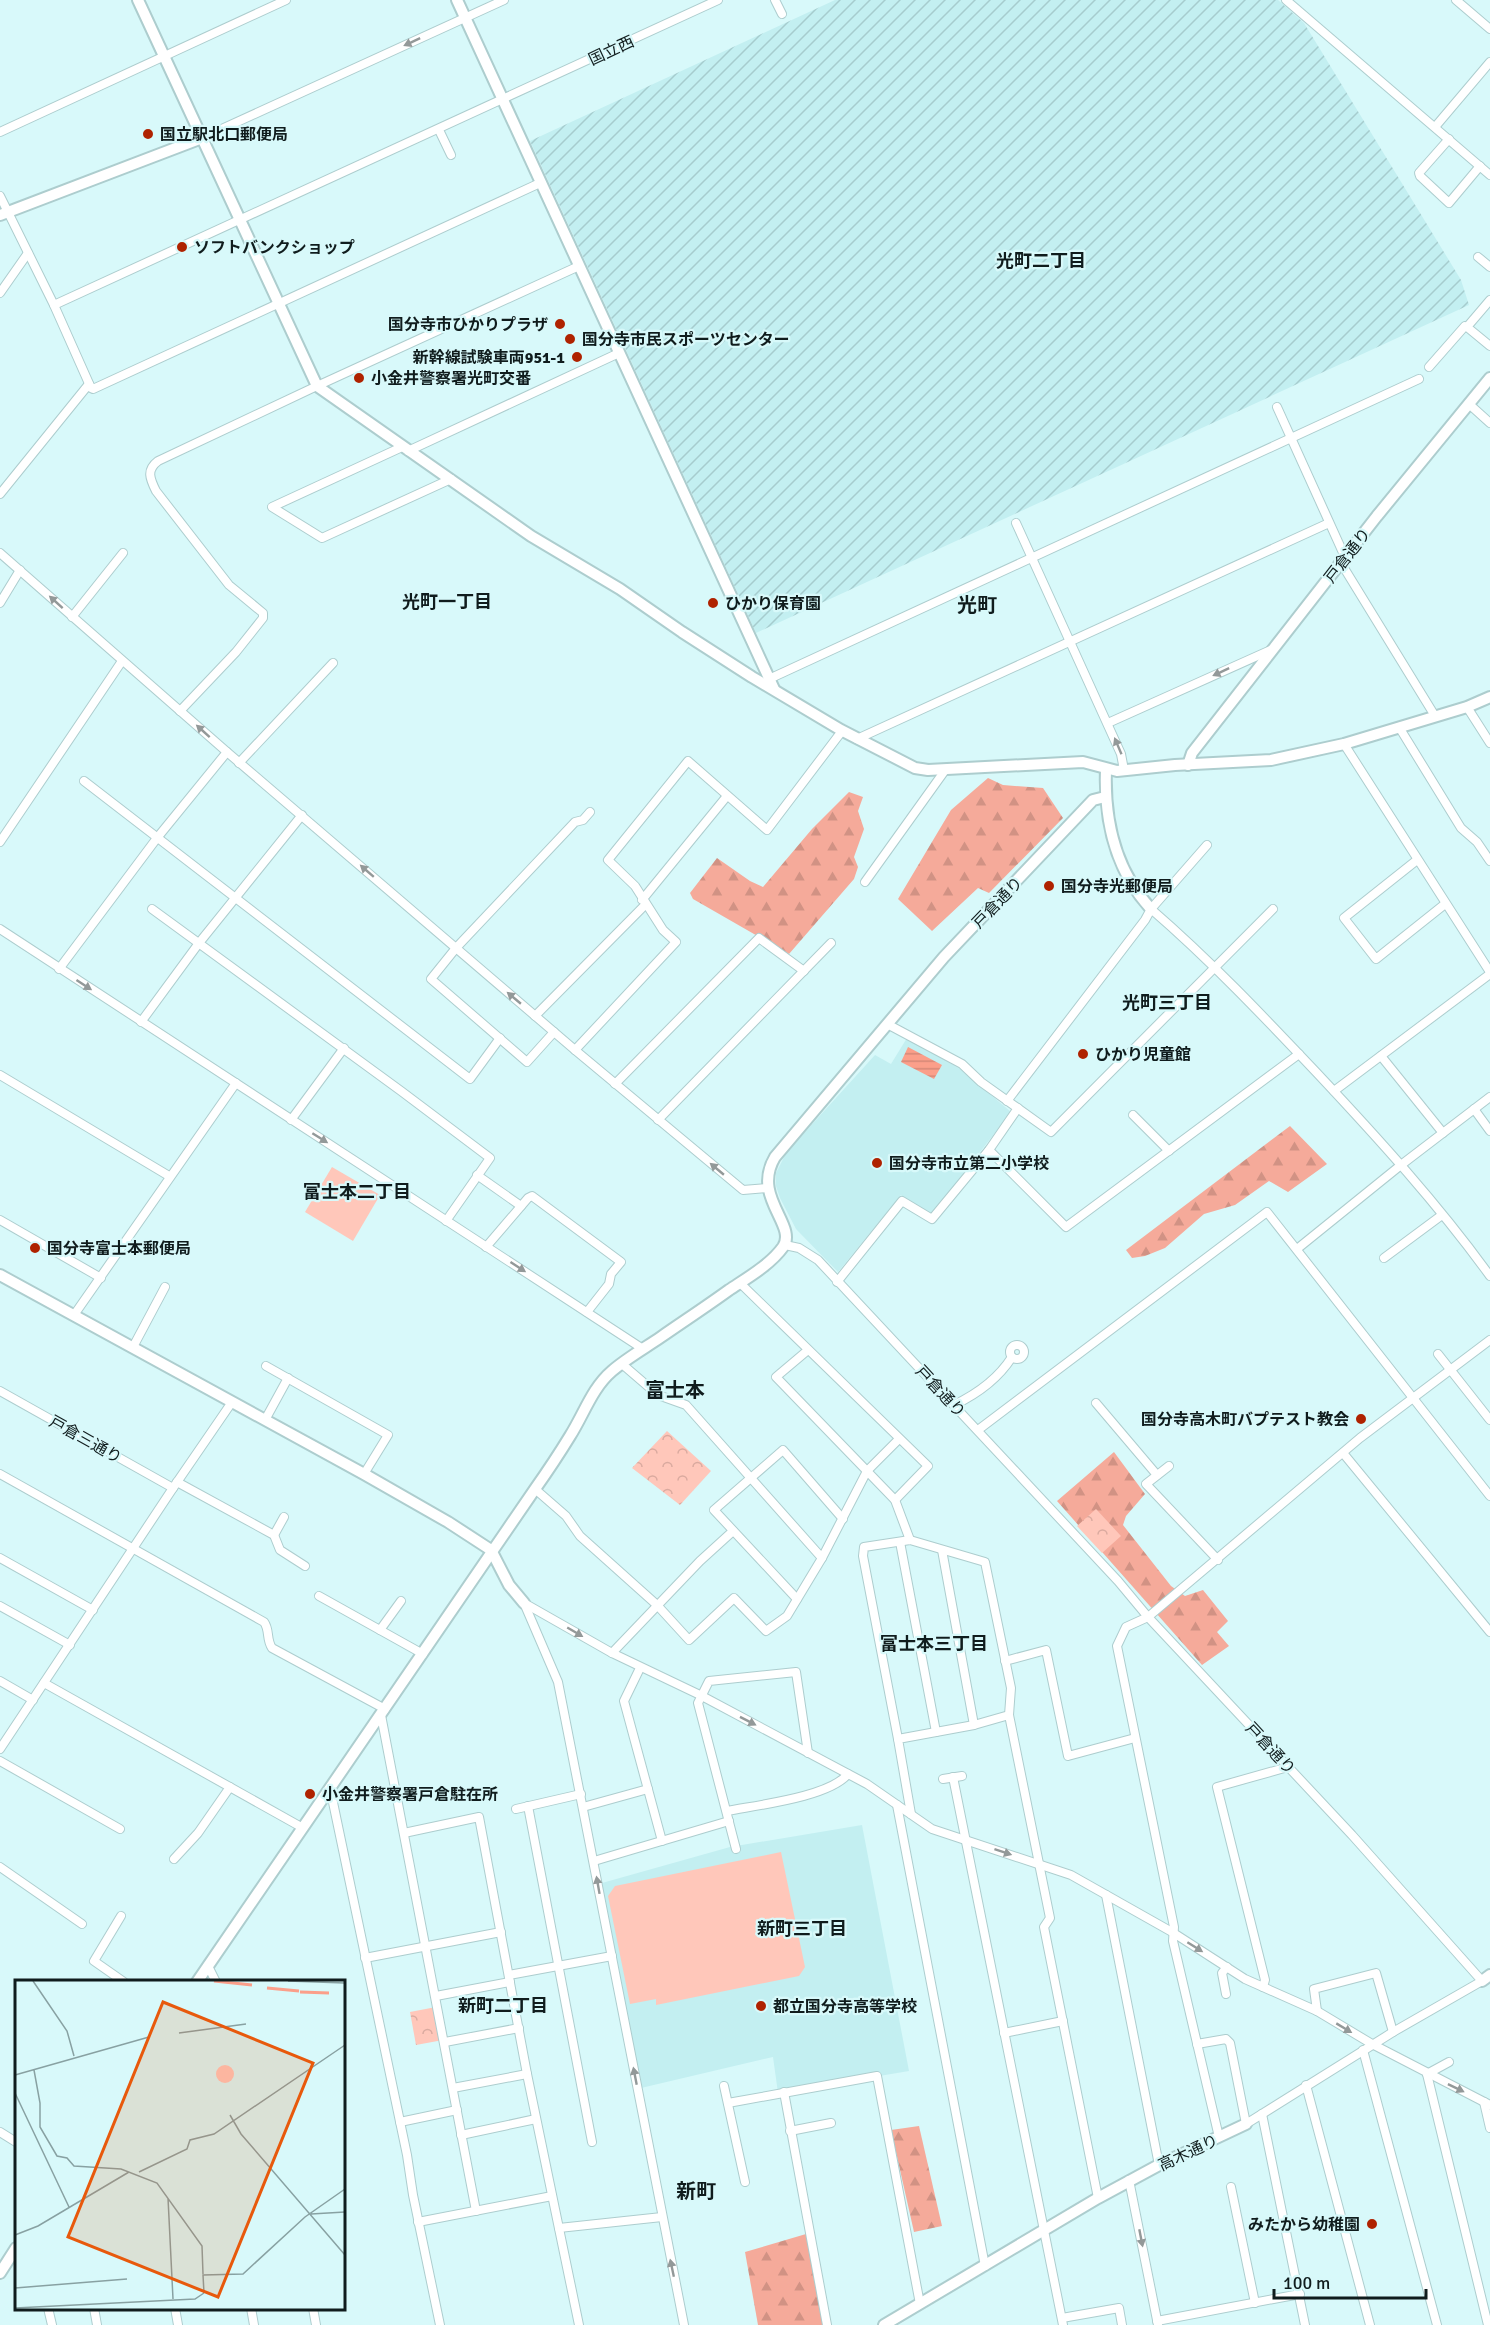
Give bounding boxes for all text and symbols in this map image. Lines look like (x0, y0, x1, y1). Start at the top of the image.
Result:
street label: 国立西 (585, 32, 637, 70)
one-way arrow (404, 38, 421, 47)
place label: 国立駅北口郵便局 (160, 125, 288, 145)
marker: 国立駅北口郵便局 (141, 127, 155, 141)
place label: ソフトバンクショップ (194, 238, 355, 258)
marker: ソフトバンクショップ (175, 240, 189, 254)
district label: 光町二丁目 (996, 250, 1086, 272)
place label: 国分寺市ひかりプラザ (388, 315, 548, 335)
marker: 国分寺市ひかりプラザ (553, 317, 567, 331)
place label: 国分寺市民スポーツセンター (582, 330, 790, 350)
marker: 国分寺市民スポーツセンター (563, 332, 577, 346)
place label: 新幹線試験車両951-1 (413, 348, 565, 368)
marker: 新幹線試験車両951-1 (570, 350, 584, 364)
place label: 小金井警察署光町交番 (371, 369, 531, 389)
marker: 小金井警察署光町交番 (352, 371, 366, 385)
street label: 戸倉通り (1320, 524, 1375, 587)
district label: 光町一丁目 (402, 591, 492, 613)
district label: 光町 (957, 593, 997, 618)
place label: ひかり保育園 (725, 594, 821, 614)
one-way arrow (49, 596, 64, 609)
marker: ひかり保育園 (706, 596, 720, 610)
one-way arrow (1212, 667, 1229, 676)
one-way arrow (195, 724, 210, 738)
one-way arrow (1113, 736, 1123, 754)
one-way arrow (360, 865, 375, 878)
street label: 戸倉通り (968, 873, 1027, 933)
place label: 国分寺光郵便局 (1061, 877, 1173, 897)
marker: 国分寺光郵便局 (1042, 879, 1056, 893)
one-way arrow (76, 979, 92, 990)
one-way arrow (507, 992, 522, 1005)
district label: 光町三丁目 (1122, 992, 1212, 1014)
place label: ひかり児童館 (1095, 1045, 1191, 1065)
marker: ひかり児童館 (1076, 1047, 1090, 1061)
one-way arrow (312, 1132, 328, 1143)
place label: 国分寺市立第二小学校 (889, 1154, 1049, 1174)
marker: 国分寺市立第二小学校 (870, 1156, 884, 1170)
one-way arrow (709, 1162, 725, 1175)
district label: 富士本二丁目 (303, 1181, 411, 1203)
place label: 国分寺富士本郵便局 (47, 1239, 191, 1259)
marker: 国分寺富士本郵便局 (28, 1241, 42, 1255)
one-way arrow (510, 1262, 526, 1273)
street label: 戸倉通り (911, 1361, 969, 1422)
district label: 富士本 (645, 1378, 705, 1403)
place label: 国分寺高木町バプテスト教会 (1141, 1410, 1349, 1430)
street label: 戸倉三通り (46, 1412, 125, 1468)
marker: 国分寺高木町バプテスト教会 (1354, 1412, 1368, 1426)
one-way arrow (567, 1627, 584, 1637)
district label: 富士本三丁目 (880, 1633, 988, 1655)
one-way arrow (740, 1716, 757, 1726)
street label: 戸倉通り (1241, 1718, 1299, 1779)
place label: 小金井警察署戸倉駐在所 (322, 1785, 498, 1805)
marker: 小金井警察署戸倉駐在所 (303, 1787, 317, 1801)
one-way arrow (994, 1847, 1012, 1857)
one-way arrow (593, 1875, 602, 1894)
district label: 新町三丁目 (757, 1918, 847, 1940)
one-way arrow (1187, 1941, 1203, 1952)
inset map (15, 1980, 345, 2310)
district label: 新町二丁目 (458, 1995, 548, 2017)
place label: 都立国分寺高等学校 (773, 1997, 917, 2017)
marker: 都立国分寺高等学校 (754, 1999, 768, 2013)
one-way arrow (1336, 2022, 1352, 2033)
one-way arrow (630, 2067, 639, 2086)
one-way arrow (1447, 2083, 1464, 2092)
street label: 高木通り (1155, 2130, 1222, 2175)
district label: 新町 (676, 2179, 716, 2204)
place label: みたから幼稚園 (1248, 2215, 1360, 2235)
marker: みたから幼稚園 (1365, 2217, 1379, 2231)
one-way arrow (1137, 2228, 1146, 2247)
one-way arrow (667, 2258, 676, 2277)
scale bar (1274, 2262, 1426, 2300)
text: 100 m (1283, 2272, 1330, 2294)

